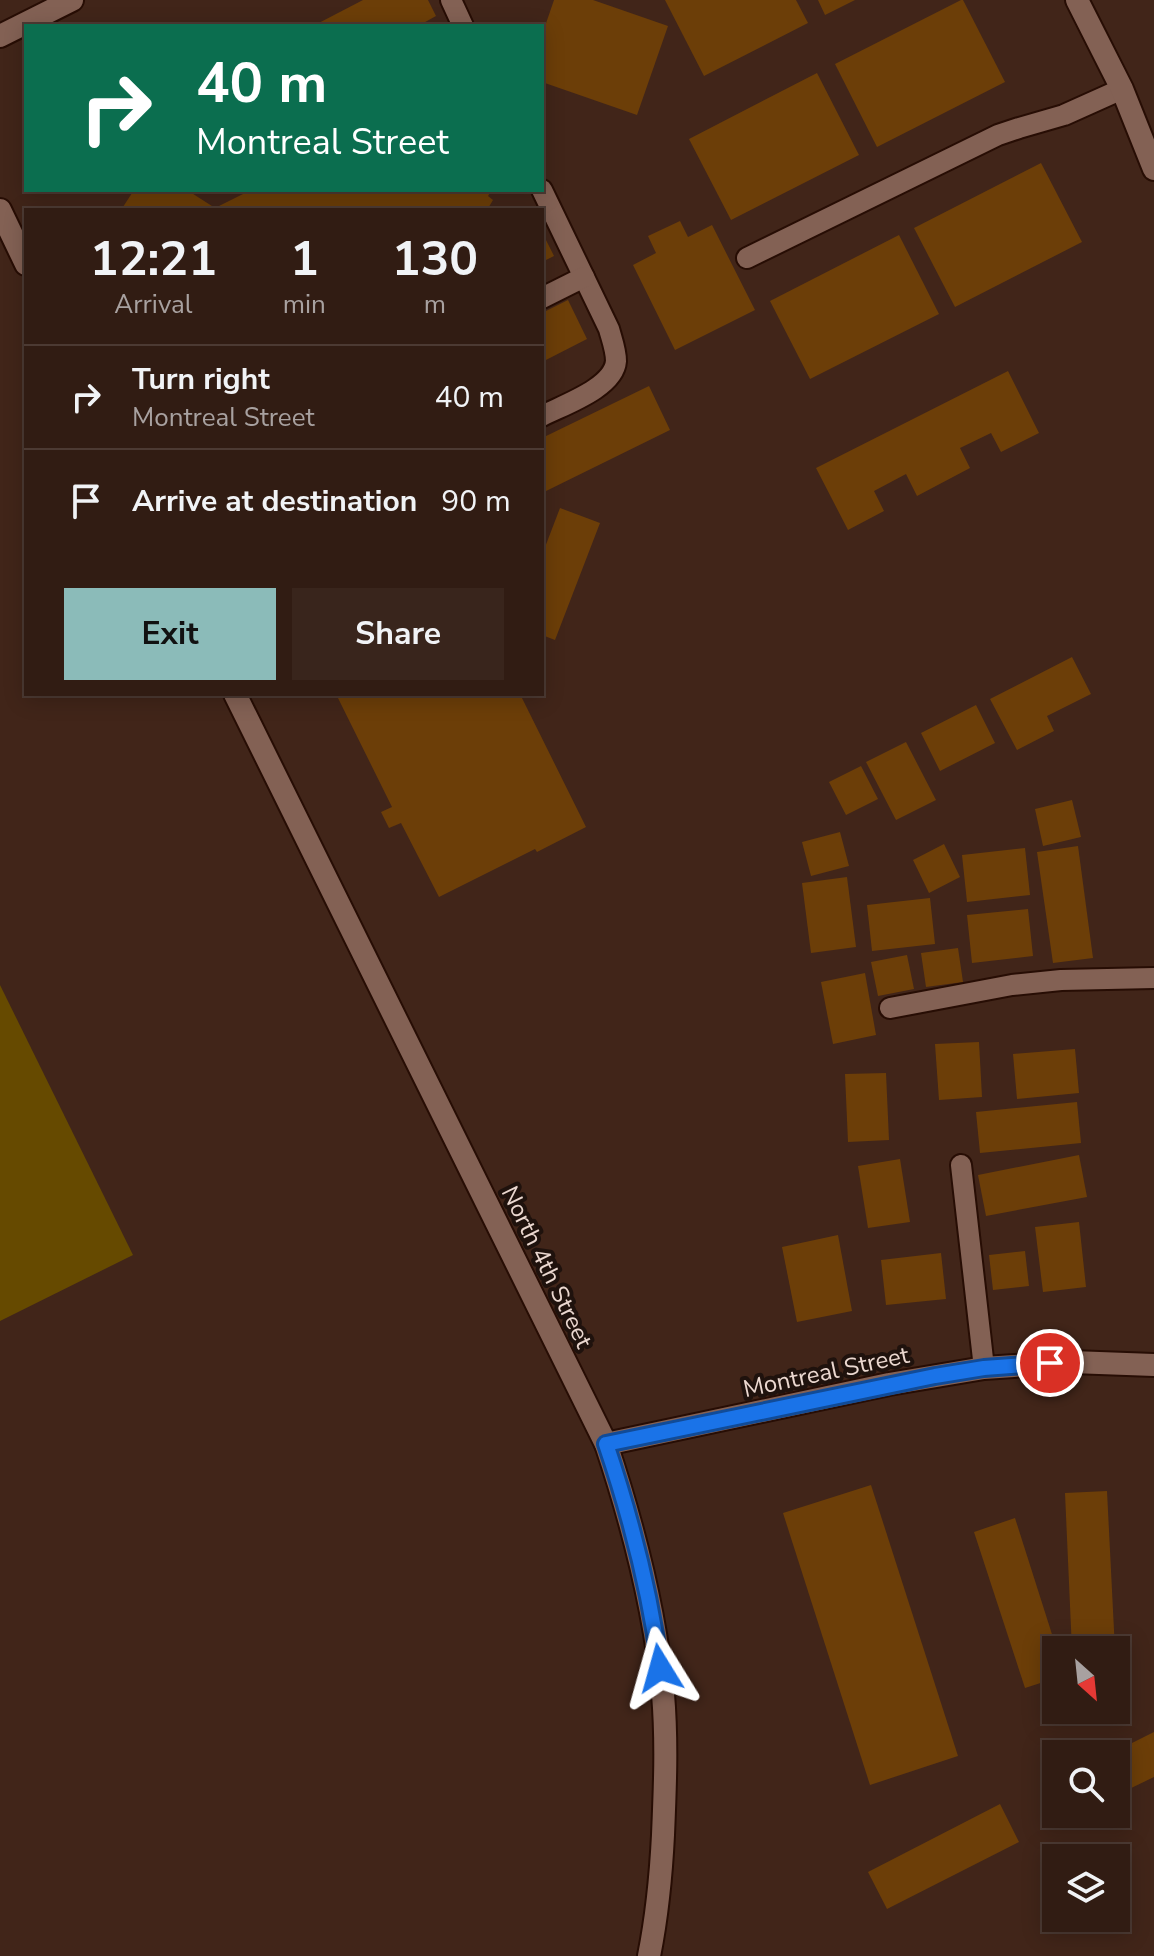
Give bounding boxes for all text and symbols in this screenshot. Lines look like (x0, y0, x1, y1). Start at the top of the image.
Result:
text: 40 m (196, 45, 327, 122)
icon: right (64, 56, 168, 160)
text: Montreal Street (196, 118, 449, 167)
text: 12:21 (90, 226, 217, 292)
text: 1 (290, 226, 319, 292)
text: 130 (392, 226, 478, 292)
text: Arrival (114, 287, 193, 322)
text: min (283, 287, 326, 322)
text: m (424, 287, 446, 322)
text: Turn right (132, 359, 270, 400)
icon: right (64, 375, 108, 419)
text: 40 m (435, 377, 504, 418)
text: Montreal Street (132, 400, 315, 435)
icon: arrive (64, 479, 108, 523)
text: Arrive at destination (132, 481, 417, 522)
text: 90 m (441, 481, 511, 522)
button: Exit (64, 588, 276, 680)
button: Share (292, 588, 504, 680)
street label: North 4th Street (494, 1181, 600, 1354)
pin (1016, 1329, 1084, 1397)
street label: Montreal Street (740, 1339, 912, 1405)
icon: arrive (1028, 1341, 1072, 1385)
position arrow (618, 1626, 702, 1710)
north arrow (1042, 1636, 1130, 1724)
map controls (1042, 1636, 1130, 1932)
button: search (1042, 1740, 1130, 1828)
button: layers (1042, 1844, 1130, 1932)

